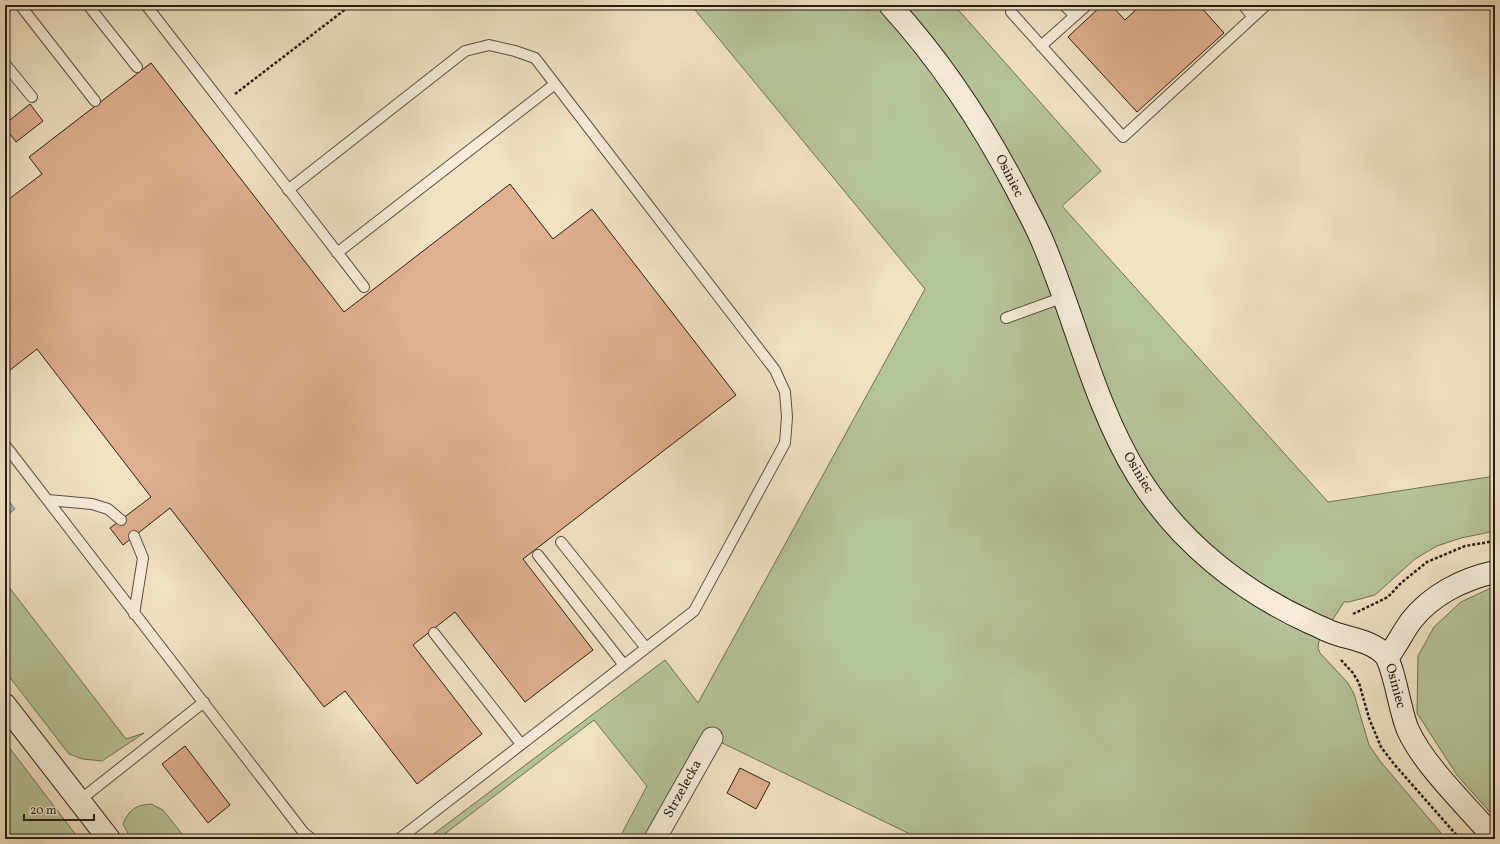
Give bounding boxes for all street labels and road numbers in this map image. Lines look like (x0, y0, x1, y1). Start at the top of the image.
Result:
street label: Osiniec (990, 151, 1028, 201)
street label: Osiniec (1118, 448, 1158, 498)
street label: Osiniec (1380, 661, 1410, 711)
street label: Strzelecka (659, 757, 707, 821)

